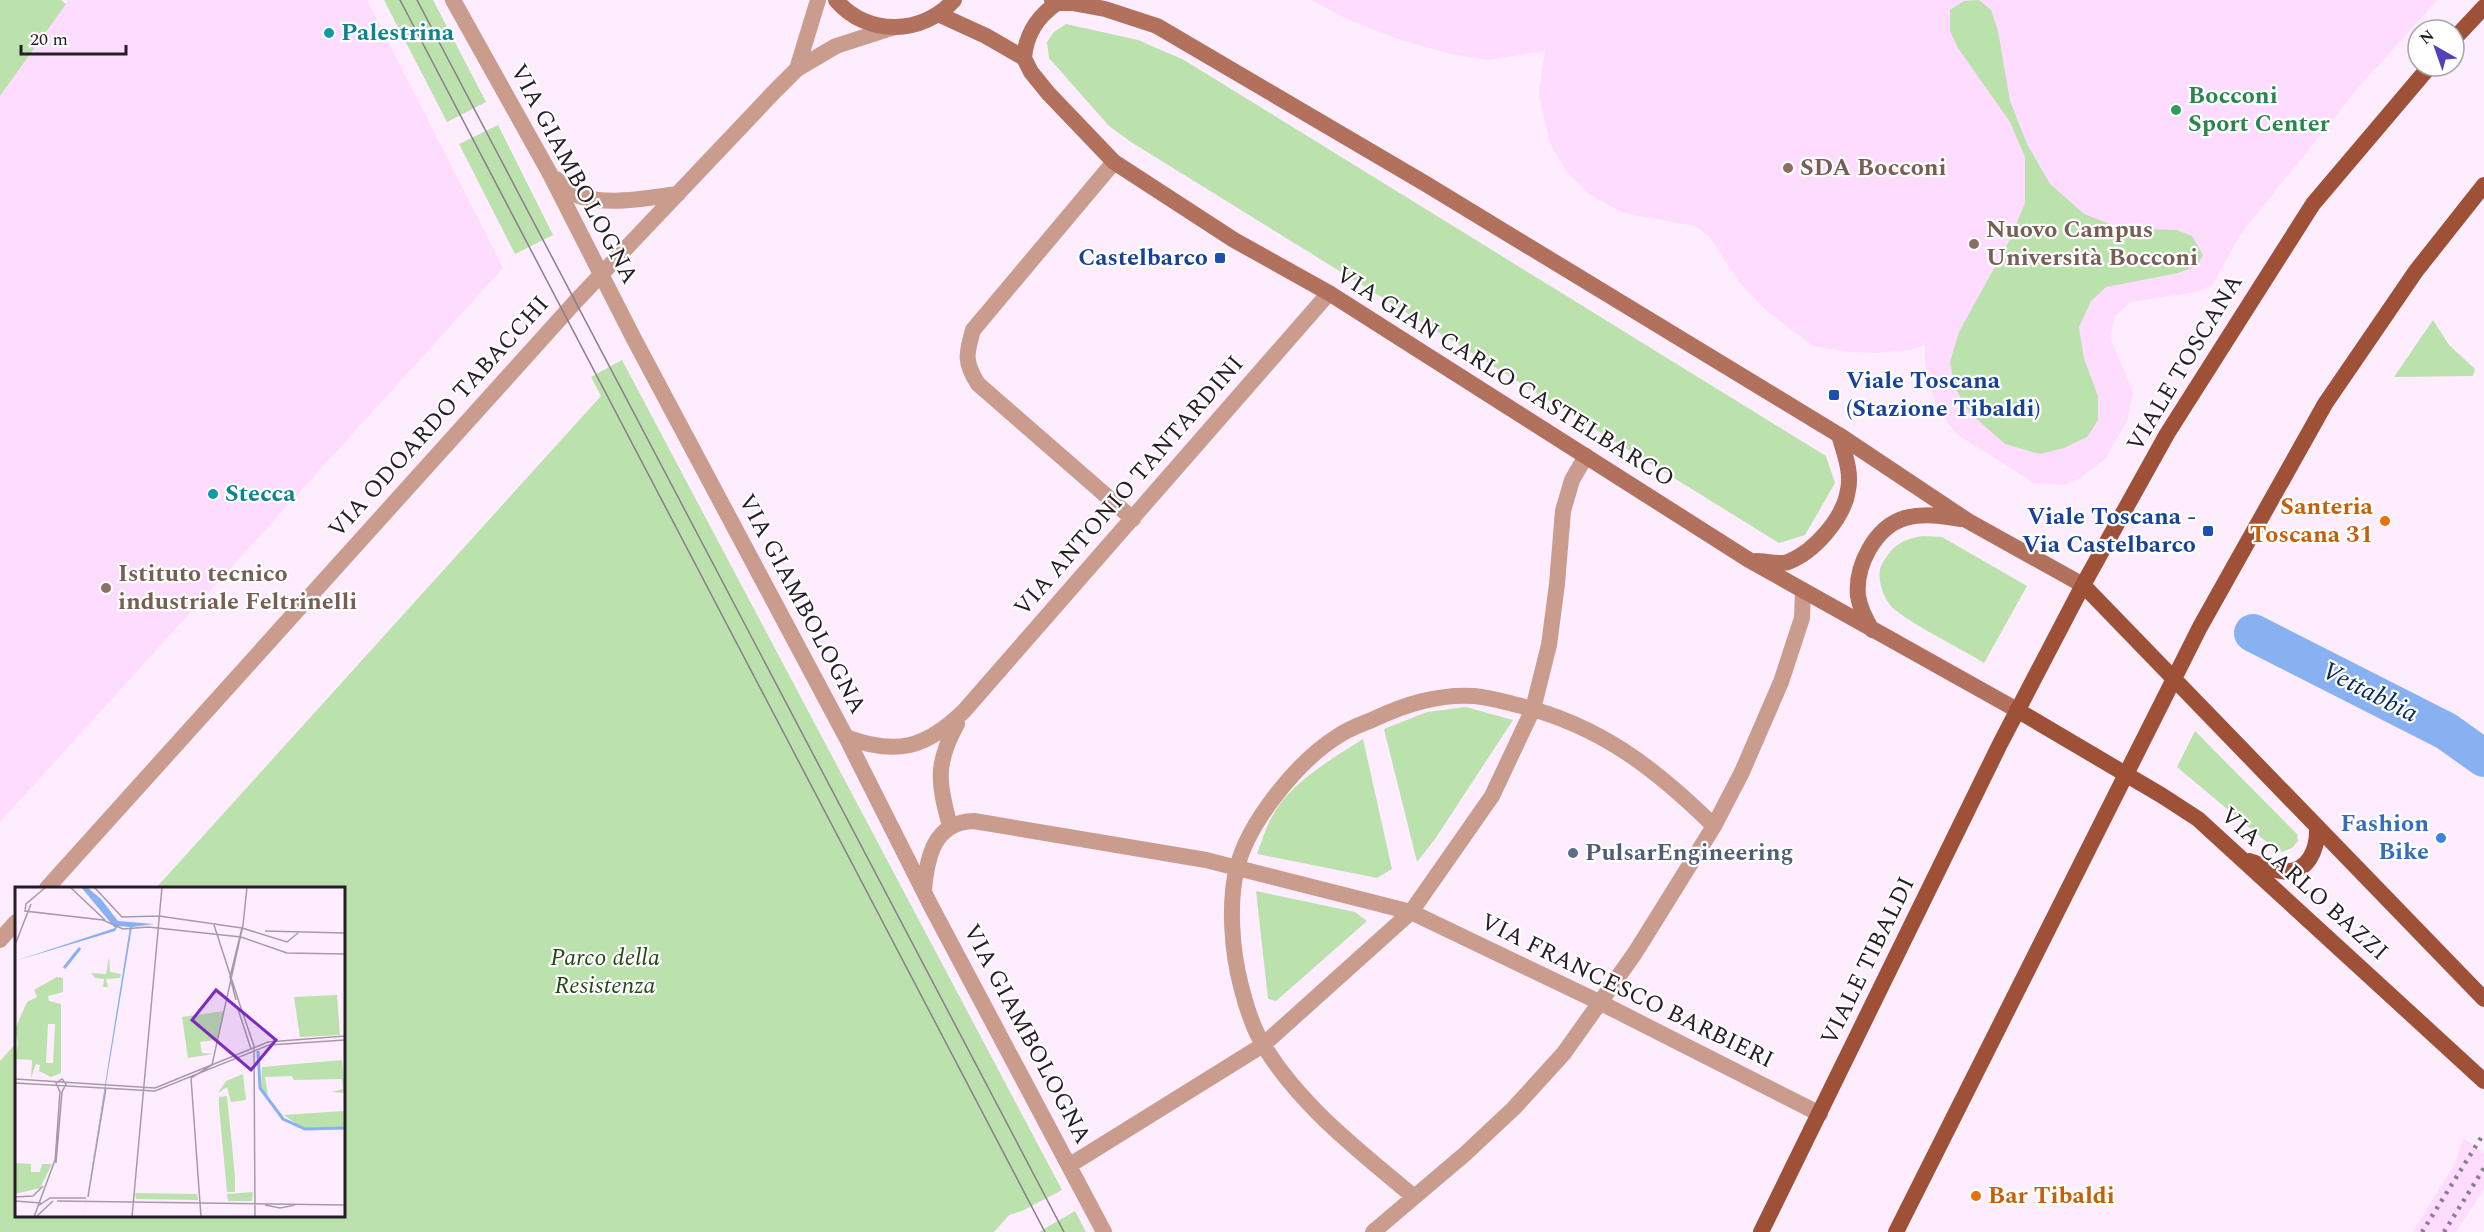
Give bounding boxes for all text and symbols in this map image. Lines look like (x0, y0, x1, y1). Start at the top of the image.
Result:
place label: Palestrina (341, 15, 455, 51)
scale bar (21, 18, 126, 56)
north arrow (2406, 18, 2466, 78)
text: N (2414, 24, 2440, 51)
text: 20 m (30, 26, 68, 53)
marker: Palestrina (322, 26, 336, 40)
street label: VIA GIAMBOLOGNA (501, 57, 647, 291)
place label: Bocconi Sport Center (2188, 78, 2331, 142)
marker: Bocconi Sport Center (2169, 103, 2183, 117)
place label: SDA Bocconi (1800, 150, 1947, 186)
marker: SDA Bocconi (1781, 161, 1795, 175)
place label: Nuovo Campus Università Bocconi (1986, 212, 2198, 276)
marker: Nuovo Campus Università Bocconi (1967, 237, 1981, 251)
place label: Castelbarco (1078, 240, 1208, 276)
marker: Castelbarco (1213, 251, 1227, 265)
street label: VIA GIAN CARLO CASTELBARCO (1328, 257, 1682, 497)
street label: VIALE TOSCANA (2118, 267, 2252, 459)
street label: VIA ODOARDO TABACCHI (320, 288, 558, 546)
street label: VIA ANTONIO TANTARDINI (1005, 348, 1253, 624)
place label: Viale Toscana (Stazione Tibaldi) (1846, 363, 2041, 427)
marker: Viale Toscana (Stazione Tibaldi) (1827, 388, 1841, 402)
place label: Stecca (225, 476, 296, 512)
marker: Stecca (206, 487, 220, 501)
street label: VIA GIAMBOLOGNA (729, 487, 875, 721)
place label: Santeria Toscana 31 (2250, 489, 2374, 553)
place label: Viale Toscana - Via Castelbarco (2022, 499, 2196, 563)
marker: Santeria Toscana 31 (2378, 514, 2392, 528)
marker: Viale Toscana - Via Castelbarco (2201, 524, 2215, 538)
place label: Istituto tecnico industriale Feltrinelli (118, 556, 357, 620)
marker: Istituto tecnico industriale Feltrinelli (99, 581, 113, 595)
water label: Vettabbia (2315, 651, 2425, 733)
street label: VIA CARLO BAZZI (2212, 798, 2396, 970)
place label: Fashion Bike (2341, 806, 2429, 870)
marker: Fashion Bike (2434, 831, 2448, 845)
place label: PulsarEngineering (1585, 835, 1793, 871)
marker: PulsarEngineering (1566, 846, 1580, 860)
street label: VIALE TIBALDI (1812, 871, 1924, 1051)
inset map (15, 887, 345, 1217)
street label: VIA FRANCESCO BARBIERI (1474, 904, 1780, 1078)
street label: VIA GIAMBOLOGNA (954, 917, 1100, 1151)
park label: Parco della Resistenza (550, 940, 660, 1004)
place label: Bar Tibaldi (1988, 1178, 2115, 1214)
marker: Bar Tibaldi (1969, 1189, 1983, 1203)

